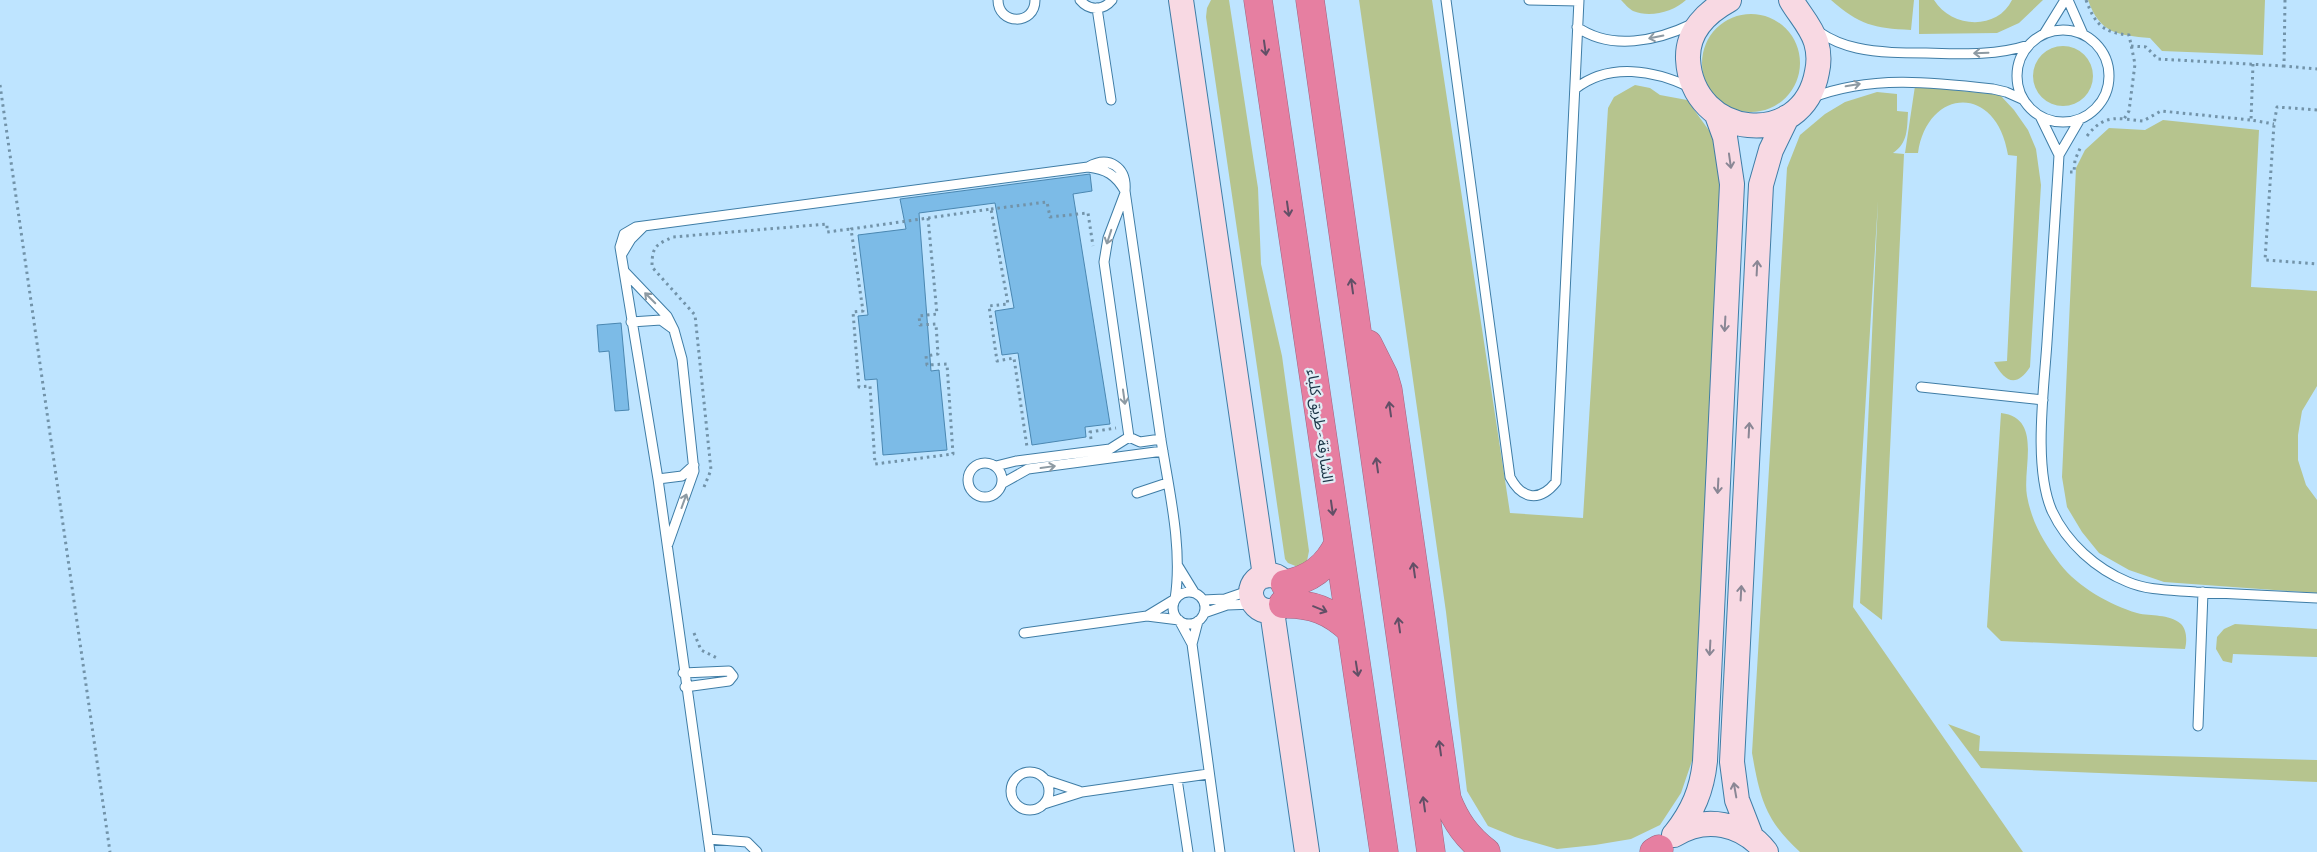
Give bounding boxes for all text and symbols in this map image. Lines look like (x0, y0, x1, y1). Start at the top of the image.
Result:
one-way arrow (1649, 33, 1665, 43)
one-way arrow (1260, 40, 1270, 56)
one-way arrow (1973, 49, 1989, 58)
one-way arrow (1844, 80, 1860, 90)
one-way arrow (1725, 153, 1735, 169)
one-way arrow (1284, 201, 1294, 217)
one-way arrow (1103, 228, 1113, 244)
one-way arrow (1752, 260, 1761, 276)
one-way arrow (1347, 279, 1357, 295)
one-way arrow (644, 291, 656, 304)
one-way arrow (1721, 315, 1730, 331)
street label: الشارقة - طريق كلباء (1302, 368, 1335, 484)
one-way arrow (1119, 389, 1129, 405)
one-way arrow (1385, 402, 1395, 418)
one-way arrow (1744, 423, 1753, 439)
one-way arrow (1372, 457, 1382, 473)
one-way arrow (1039, 461, 1055, 471)
one-way arrow (1713, 478, 1722, 494)
one-way arrow (680, 493, 689, 509)
one-way arrow (1328, 500, 1338, 516)
one-way arrow (1409, 562, 1419, 578)
one-way arrow (1736, 585, 1745, 601)
one-way arrow (1312, 604, 1327, 614)
one-way arrow (1394, 618, 1404, 634)
one-way arrow (1706, 640, 1715, 656)
one-way arrow (1352, 661, 1362, 677)
one-way arrow (1435, 741, 1445, 757)
one-way arrow (1729, 782, 1739, 798)
one-way arrow (1419, 796, 1429, 812)

